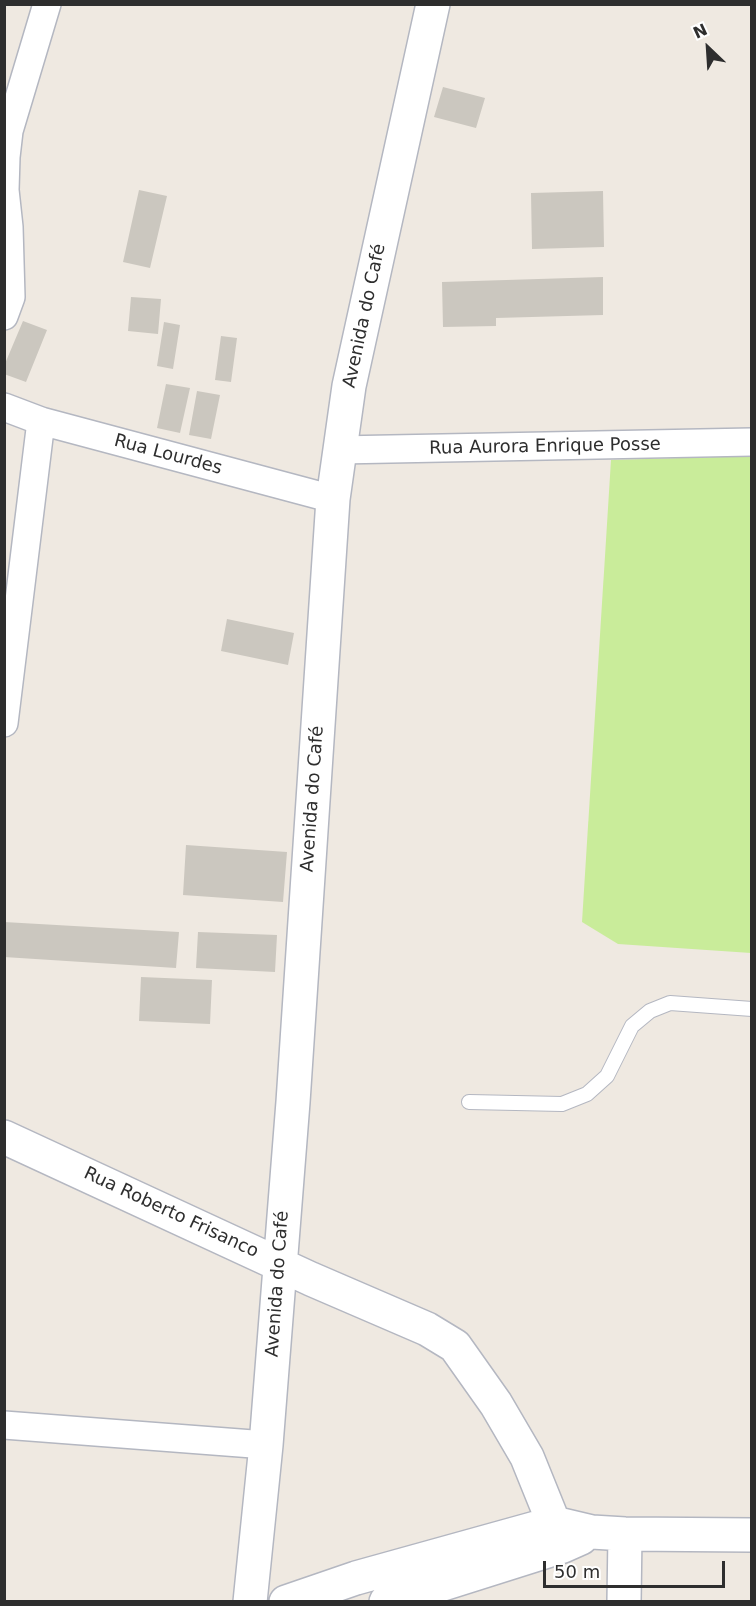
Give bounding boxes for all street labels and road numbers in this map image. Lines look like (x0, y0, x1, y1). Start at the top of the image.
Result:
street label: Avenida do Café (339, 242, 391, 390)
street label: Rua Lourdes (112, 430, 224, 480)
street label: Rua Aurora Enrique Posse (429, 434, 661, 460)
street label: Avenida do Café (297, 725, 329, 873)
street label: Rua Roberto Frisanco (80, 1163, 262, 1263)
street label: Avenida do Café (262, 1210, 294, 1358)

